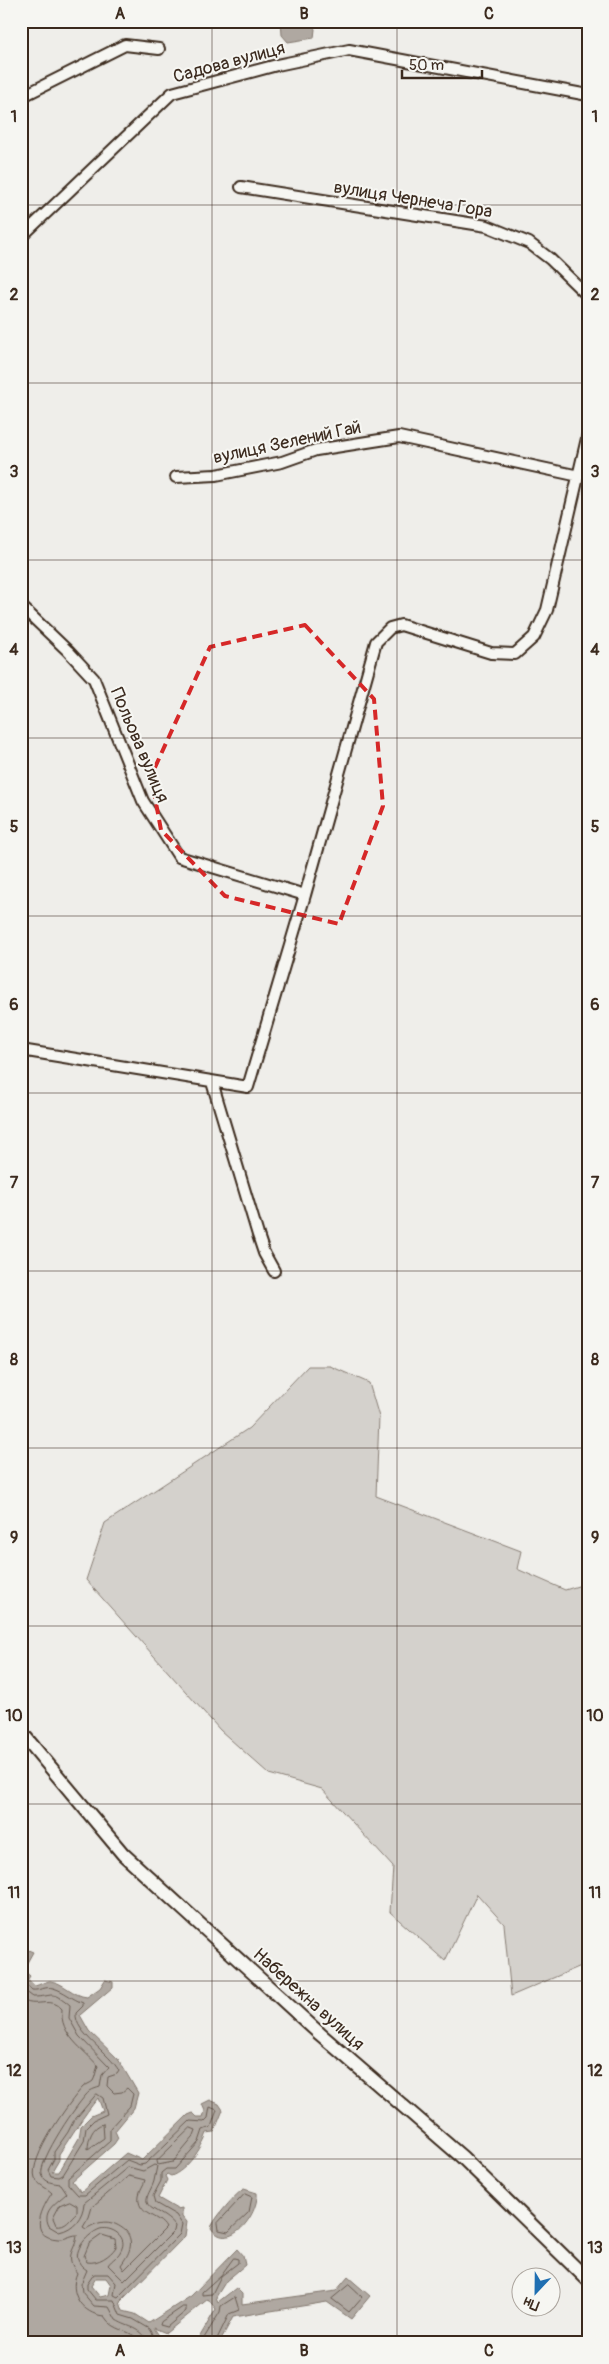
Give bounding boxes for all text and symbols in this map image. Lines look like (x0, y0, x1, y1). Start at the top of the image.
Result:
text: A (115, 4, 126, 24)
text: B (299, 4, 309, 24)
text: C (484, 4, 494, 24)
street label: Садова вулиця (171, 37, 288, 88)
scale bar (402, 48, 482, 80)
text: 50 m (409, 56, 444, 75)
text: 1 (11, 107, 17, 127)
text: 1 (592, 107, 598, 127)
street label: вулиця Чернеча Гора (332, 176, 494, 223)
text: 2 (10, 285, 19, 305)
text: 2 (591, 285, 600, 305)
street label: вулиця Зелений Гай (211, 416, 363, 469)
text: 3 (10, 462, 19, 482)
text: 3 (591, 462, 600, 482)
text: 4 (9, 640, 19, 660)
text: 4 (590, 640, 600, 660)
street label: Польова вулиця (105, 684, 174, 806)
text: 5 (10, 817, 19, 837)
text: 5 (591, 817, 600, 837)
text: 6 (9, 995, 19, 1015)
text: 6 (590, 995, 600, 1015)
text: 7 (10, 1173, 19, 1193)
text: 7 (591, 1173, 600, 1193)
text: 8 (10, 1350, 18, 1370)
text: 8 (591, 1350, 599, 1370)
text: 9 (10, 1528, 18, 1548)
text: 9 (591, 1528, 599, 1548)
text: 10 (5, 1706, 23, 1726)
text: 10 (586, 1706, 604, 1726)
text: 11 (8, 1883, 20, 1903)
text: 11 (589, 1883, 601, 1903)
street label: Набережна вулиця (248, 1943, 369, 2056)
text: 12 (6, 2061, 22, 2081)
text: 12 (587, 2061, 603, 2081)
text: 13 (6, 2238, 22, 2258)
text: 13 (587, 2238, 603, 2258)
north arrow (512, 2266, 562, 2316)
text: Пн (521, 2293, 542, 2314)
text: A (115, 2341, 126, 2361)
text: B (299, 2341, 309, 2361)
text: C (484, 2341, 494, 2361)

